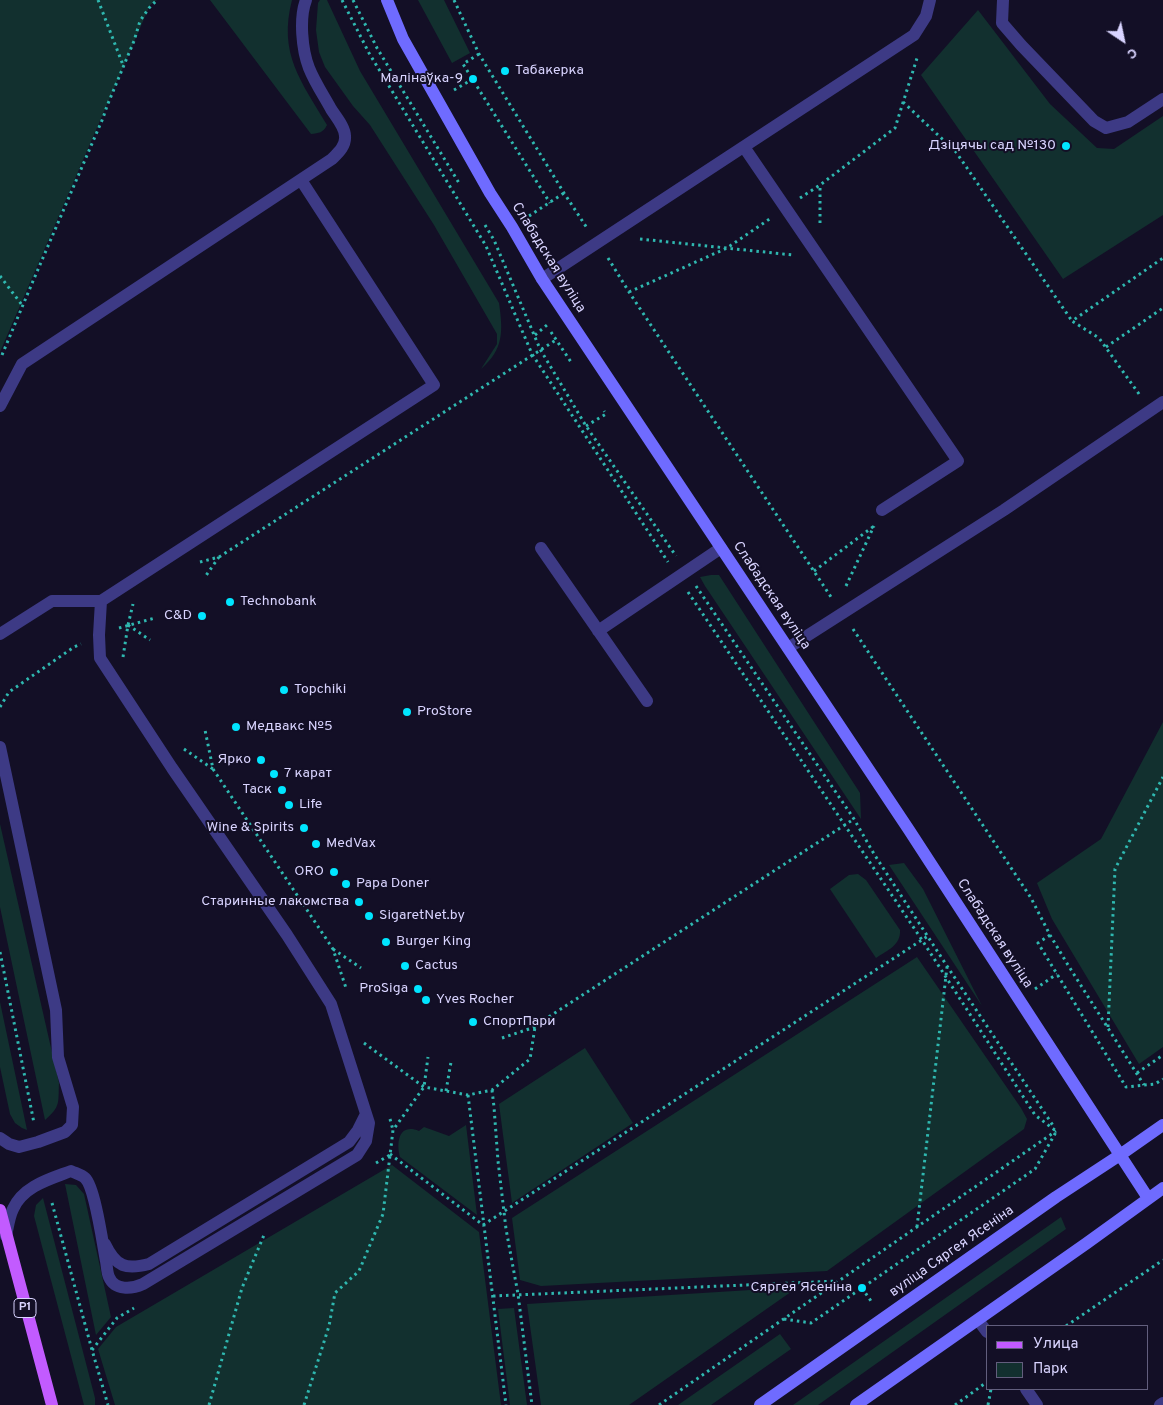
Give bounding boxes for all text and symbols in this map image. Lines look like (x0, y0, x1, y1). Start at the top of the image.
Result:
north arrow (1098, 15, 1148, 65)
text: С (1123, 43, 1140, 62)
place label: Табакерка (515, 63, 584, 79)
marker: Табакерка (499, 65, 511, 77)
place label: Малінаўка-9 (380, 71, 463, 87)
marker: Малінаўка-9 (467, 73, 479, 85)
place label: Дзіцячы сад №130 (928, 138, 1056, 154)
marker: Дзіцячы сад №130 (1060, 140, 1072, 152)
street label: Слабадская вуліца (507, 200, 589, 316)
street label: Слабадская вуліца (729, 539, 813, 653)
place label: Technobank (240, 594, 317, 610)
marker: Technobank (224, 596, 236, 608)
place label: C&D (164, 608, 192, 624)
marker: C&D (196, 610, 208, 622)
place label: Topchiki (294, 682, 346, 698)
marker: Topchiki (278, 684, 290, 696)
place label: ProStore (417, 704, 472, 720)
marker: ProStore (401, 706, 413, 718)
place label: Медвакс №5 (246, 719, 333, 735)
marker: Медвакс №5 (230, 721, 242, 733)
place label: Ярко (217, 752, 251, 768)
marker: Ярко (255, 754, 267, 766)
place label: 7 карат (284, 766, 332, 782)
marker: 7 карат (268, 768, 280, 780)
place label: Таск (242, 782, 272, 798)
marker: Таск (276, 784, 288, 796)
place label: Life (299, 797, 322, 813)
marker: Life (283, 799, 295, 811)
place label: Wine & Spirits (206, 820, 294, 836)
marker: Wine & Spirits (298, 822, 310, 834)
place label: MedVax (326, 836, 376, 852)
marker: MedVax (310, 838, 322, 850)
place label: ORO (294, 864, 324, 880)
marker: ORO (328, 866, 340, 878)
place label: Papa Doner (356, 876, 429, 892)
street label: Слабадская вуліца (952, 876, 1036, 992)
marker: Papa Doner (340, 878, 352, 890)
place label: Старинные лакомства (201, 894, 349, 910)
marker: Старинные лакомства (353, 896, 365, 908)
place label: SigaretNet.by (379, 908, 465, 924)
marker: SigaretNet.by (363, 910, 375, 922)
place label: Burger King (396, 934, 471, 950)
marker: Burger King (380, 936, 392, 948)
place label: Cactus (415, 958, 458, 974)
marker: Cactus (399, 960, 411, 972)
place label: ProSiga (359, 981, 408, 997)
marker: ProSiga (412, 983, 424, 995)
place label: Yves Rocher (436, 992, 514, 1008)
marker: Yves Rocher (420, 994, 432, 1006)
place label: СпортПари (483, 1014, 555, 1030)
marker: СпортПари (467, 1016, 479, 1028)
street label: вуліца Сяргея Ясеніна (887, 1203, 1017, 1301)
place label: Сяргея Ясеніна (750, 1280, 852, 1296)
marker: Сяргея Ясеніна (856, 1282, 868, 1294)
road number: Р1 (14, 1299, 36, 1318)
legend (986, 1325, 1148, 1390)
text: Улица (1033, 1335, 1078, 1354)
text: Парк (1033, 1360, 1068, 1379)

